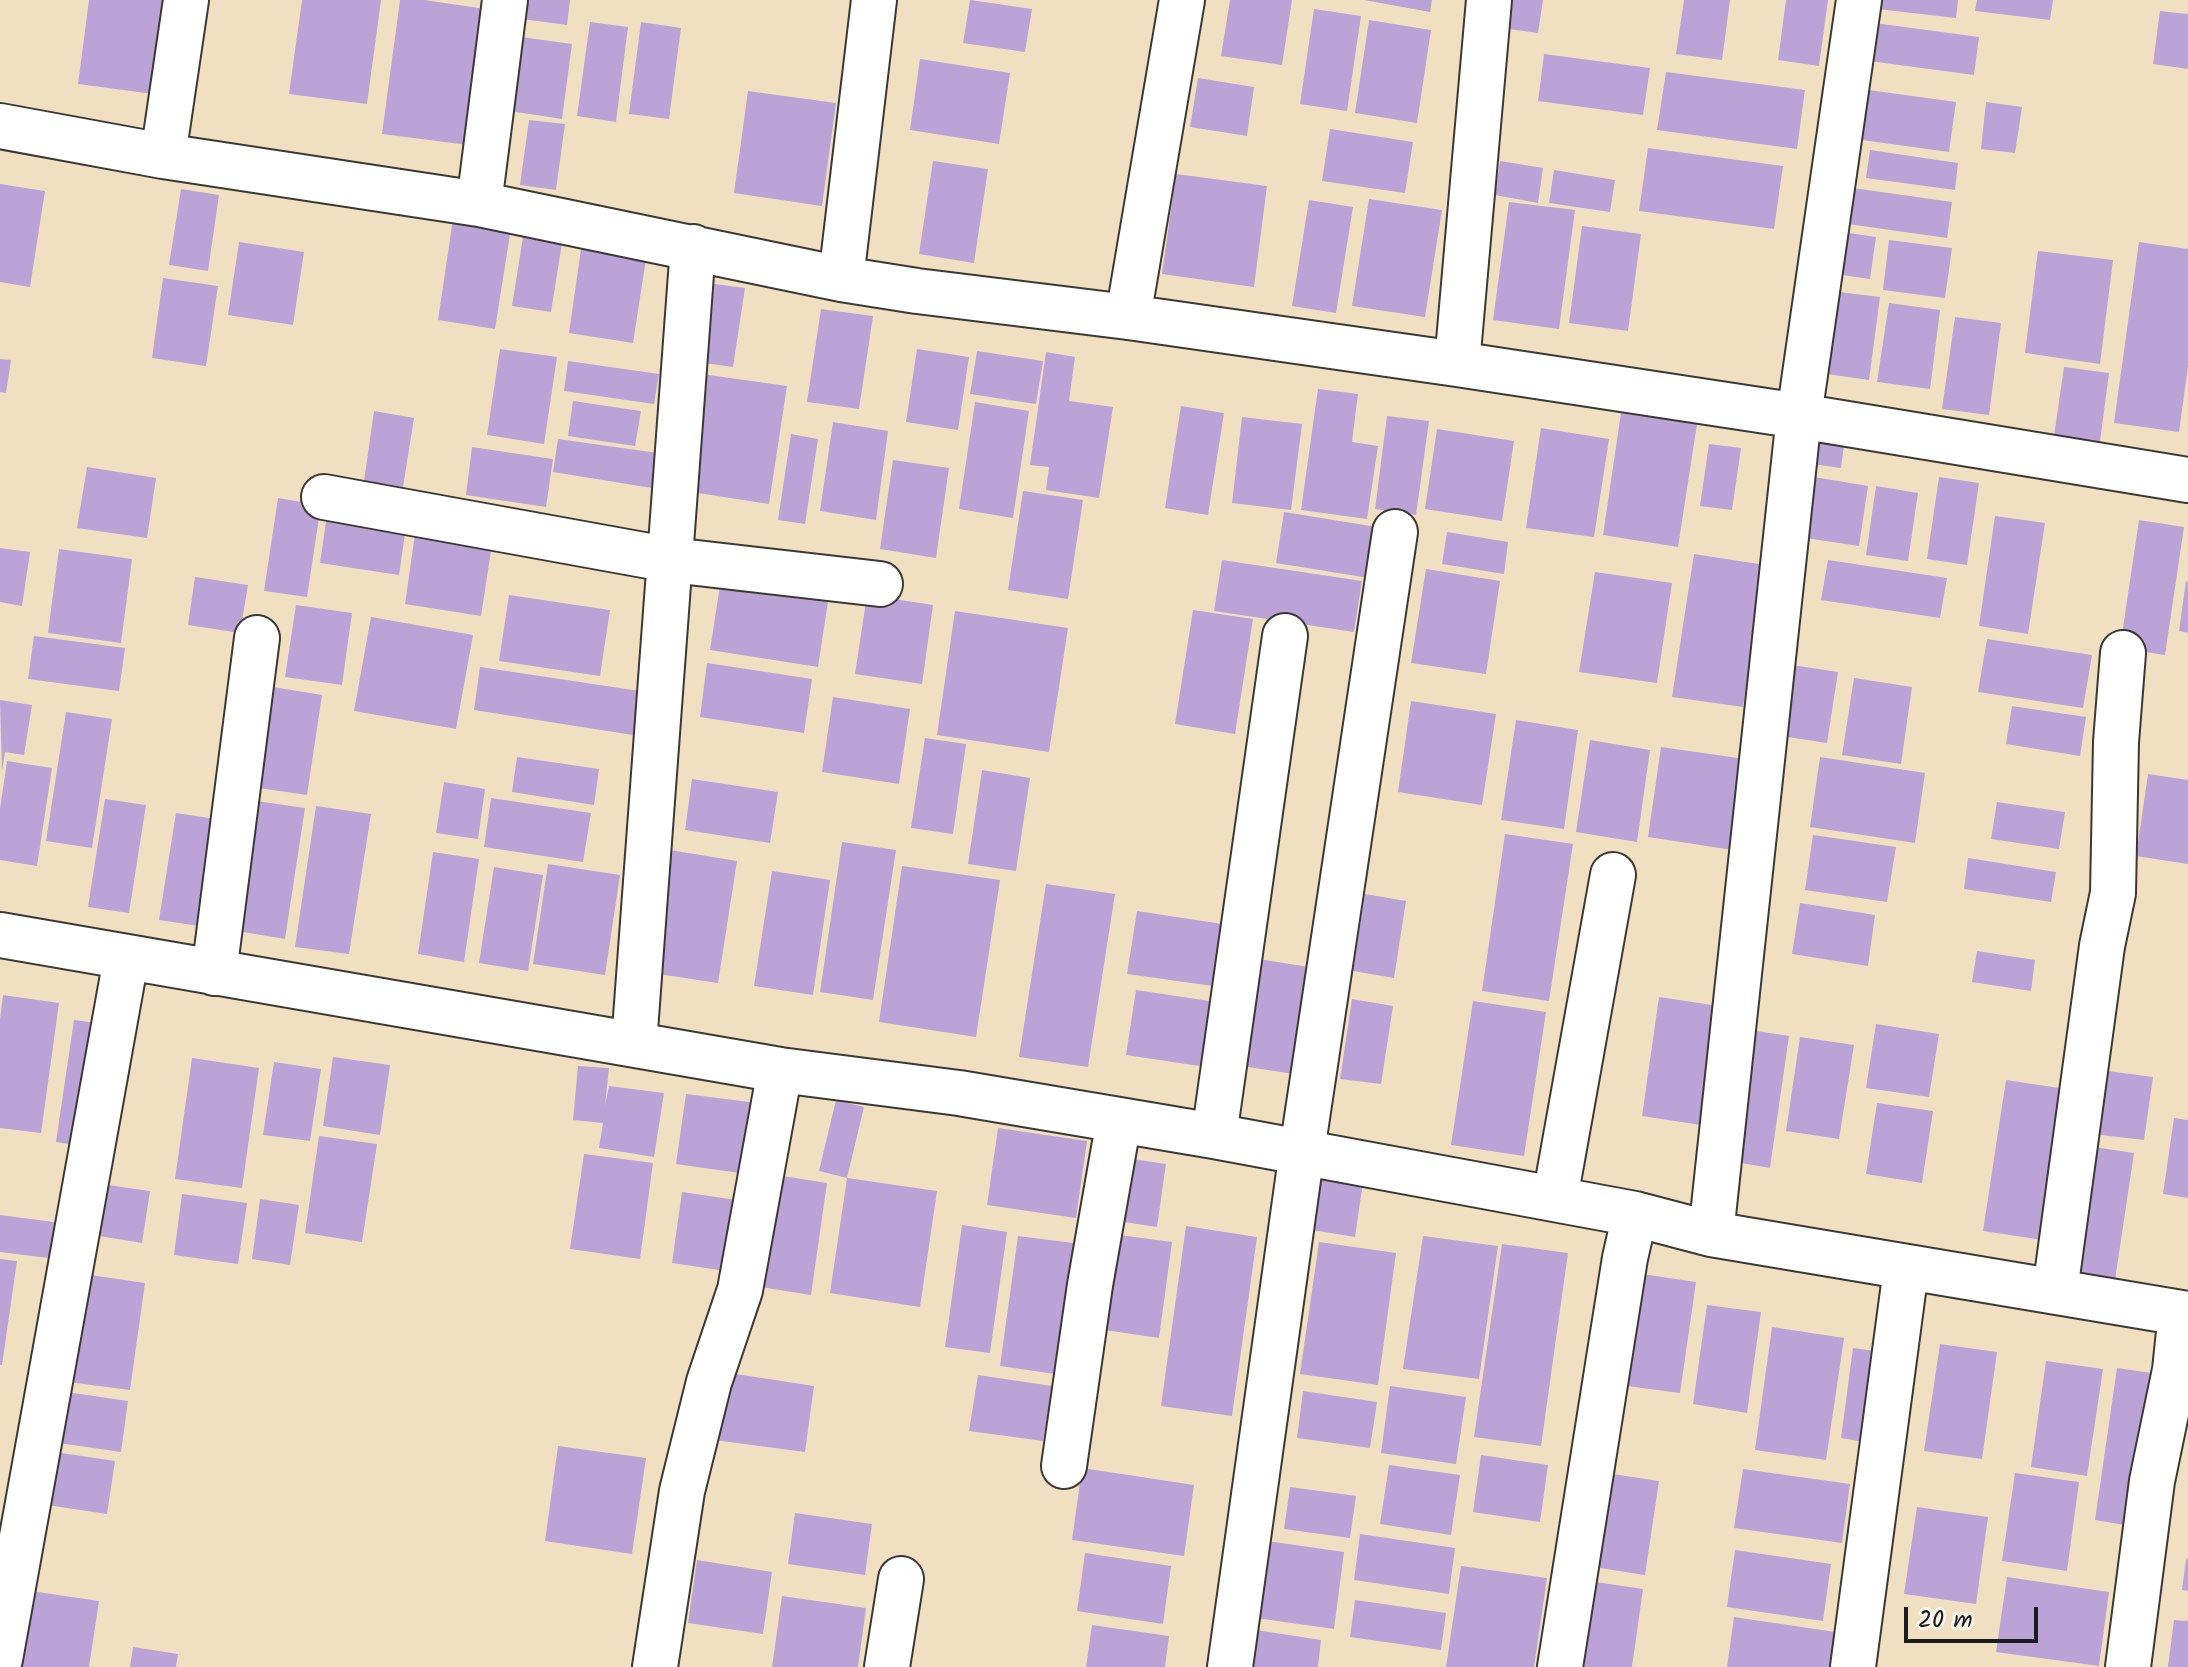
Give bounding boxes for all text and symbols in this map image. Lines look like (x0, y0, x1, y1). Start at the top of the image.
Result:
scale bar (1908, 1591, 2042, 1641)
text: 20 m (1918, 1601, 1973, 1640)

